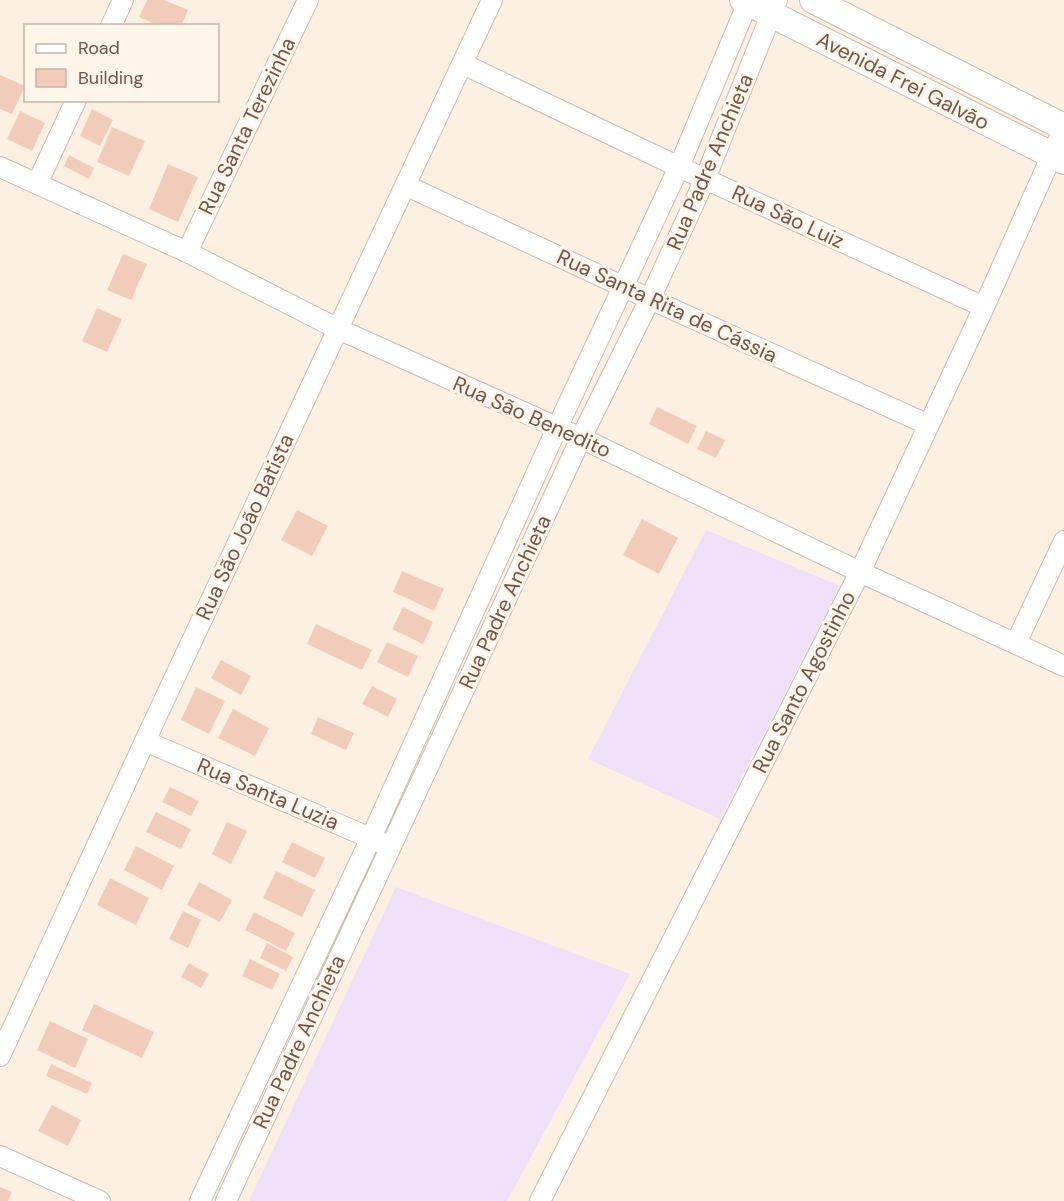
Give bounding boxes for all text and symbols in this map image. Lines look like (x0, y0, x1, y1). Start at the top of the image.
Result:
legend (24, 24, 219, 102)
street label: Avenida Frei Galvão (812, 25, 994, 137)
street label: Rua Santa Terezinha (192, 33, 302, 219)
text: Road (78, 36, 120, 60)
text: Building (78, 66, 143, 90)
street label: Rua Padre Anchieta (660, 70, 760, 254)
street label: Rua São Luiz (727, 179, 849, 255)
street label: Rua Santa Rita de Cássia (552, 243, 782, 369)
street label: Rua São Benedito (448, 370, 616, 464)
street label: Rua São João Batista (190, 429, 300, 625)
street label: Rua Padre Anchieta (452, 510, 558, 694)
street label: Rua Santo Agostinho (746, 586, 862, 778)
street label: Rua Santa Luzia (193, 751, 343, 837)
street label: Rua Padre Anchieta (246, 950, 352, 1134)

